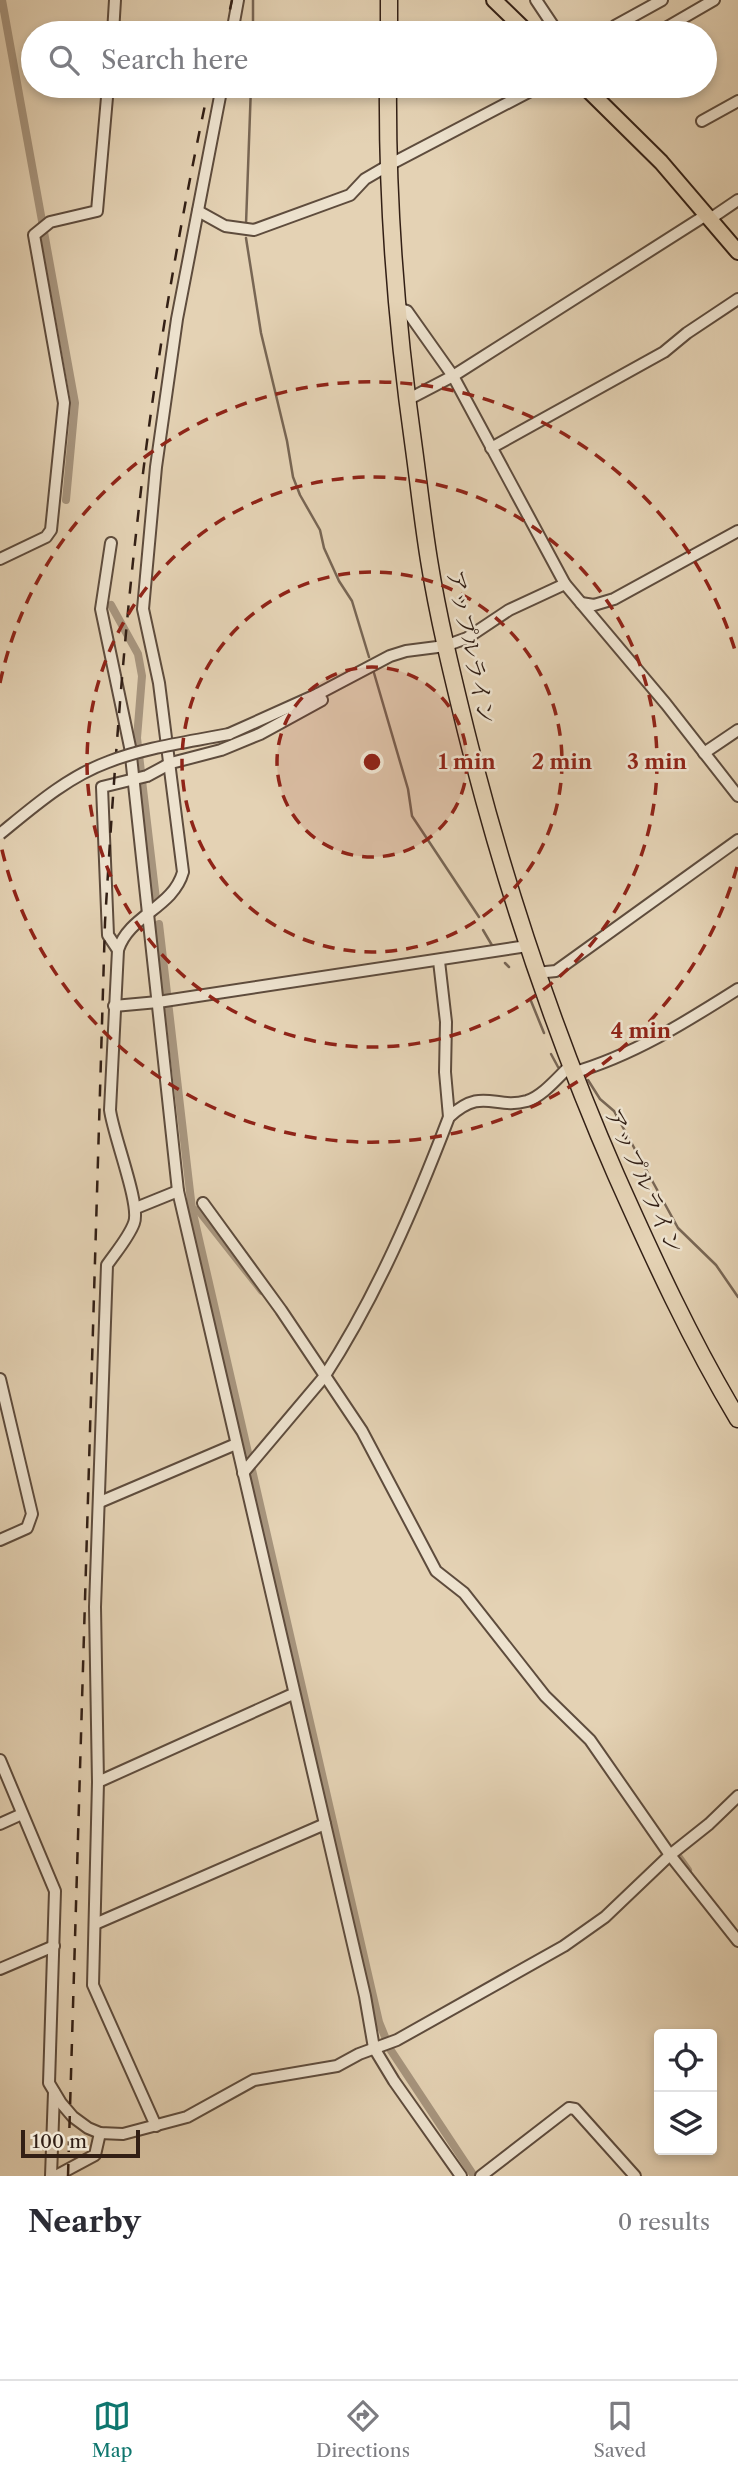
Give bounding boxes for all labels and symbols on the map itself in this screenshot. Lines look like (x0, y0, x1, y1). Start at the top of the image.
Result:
street label: アップルライン (441, 567, 501, 727)
text: 1 min (438, 749, 496, 774)
text: 2 min (532, 749, 593, 774)
text: 3 min (627, 749, 688, 774)
centre of rings (360, 750, 384, 774)
text: 4 min (611, 1018, 672, 1043)
street label: アップルライン (599, 1103, 689, 1259)
scale bar (21, 2127, 140, 2159)

